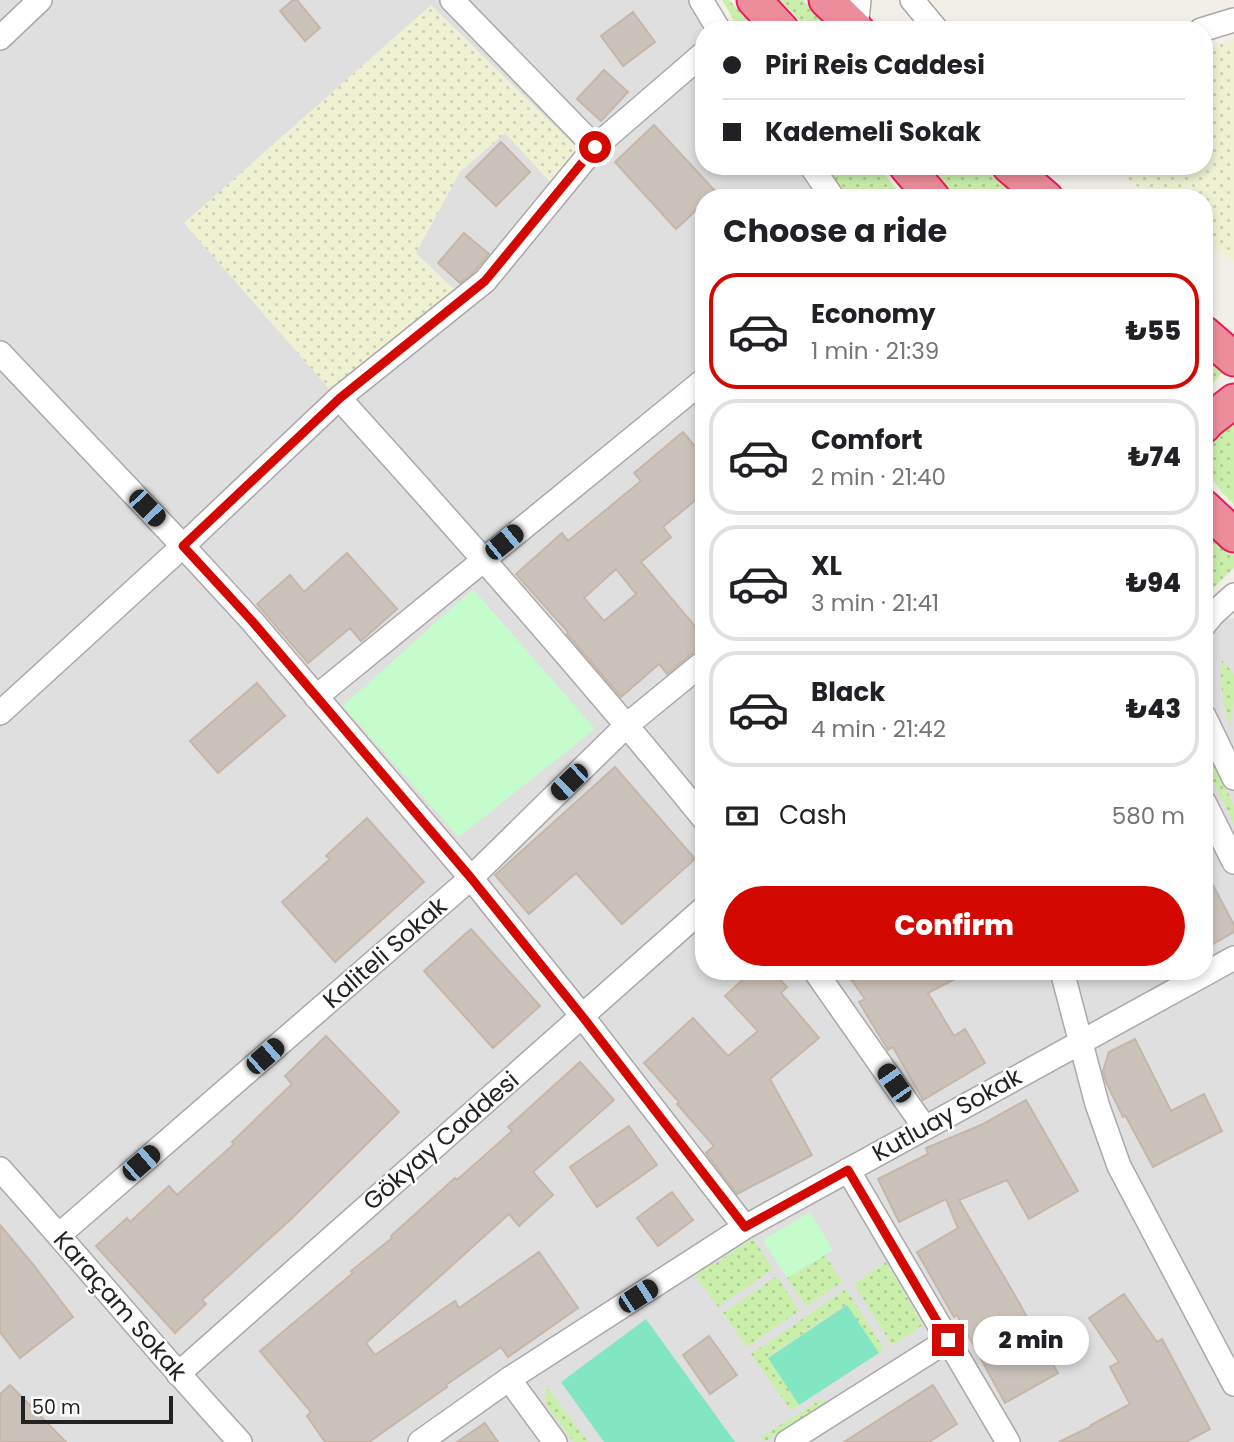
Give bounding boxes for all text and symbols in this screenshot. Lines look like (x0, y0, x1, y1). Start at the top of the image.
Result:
text: Piri Reis Caddesi (765, 47, 985, 83)
text: Kademeli Sokak (765, 114, 981, 150)
route start (579, 131, 611, 163)
text: Choose a ride (723, 208, 947, 253)
text: Economy (811, 296, 935, 332)
icon: car (727, 300, 790, 363)
text: ₺55 (1125, 313, 1181, 349)
text: 1 min · 21:39 (811, 335, 939, 367)
text: Comfort (811, 422, 923, 458)
icon: car (727, 426, 790, 489)
text: ₺74 (1128, 439, 1181, 475)
text: 2 min · 21:40 (811, 461, 946, 493)
car (125, 486, 170, 530)
car (482, 521, 527, 563)
text: XL (811, 548, 842, 584)
icon: car (727, 552, 790, 615)
text: ₺94 (1126, 565, 1181, 601)
text: 3 min · 21:41 (811, 587, 939, 619)
text: Black (811, 674, 885, 710)
icon: car (727, 678, 790, 741)
text: ₺43 (1126, 691, 1181, 727)
text: 4 min · 21:42 (811, 713, 946, 745)
car (547, 760, 592, 804)
icon: cash (723, 797, 761, 835)
text: Cash (779, 797, 847, 833)
text: 580 m (1112, 800, 1185, 832)
button: Confirm (723, 886, 1185, 966)
street label: Kaliteli Sokak (315, 889, 454, 1016)
car (243, 1034, 288, 1078)
street label: Kutluay Sokak (866, 1060, 1028, 1169)
car (874, 1060, 915, 1106)
street label: Gökyay Caddesi (356, 1064, 526, 1218)
car (119, 1141, 164, 1185)
street label: Karaçam Sokak (46, 1224, 195, 1388)
car (615, 1276, 662, 1316)
callout: 2 min (972, 1316, 1088, 1364)
route end (932, 1324, 964, 1356)
text: 2 min (999, 1324, 1063, 1356)
scale bar (21, 1393, 173, 1425)
text: 50 m (32, 1394, 81, 1421)

